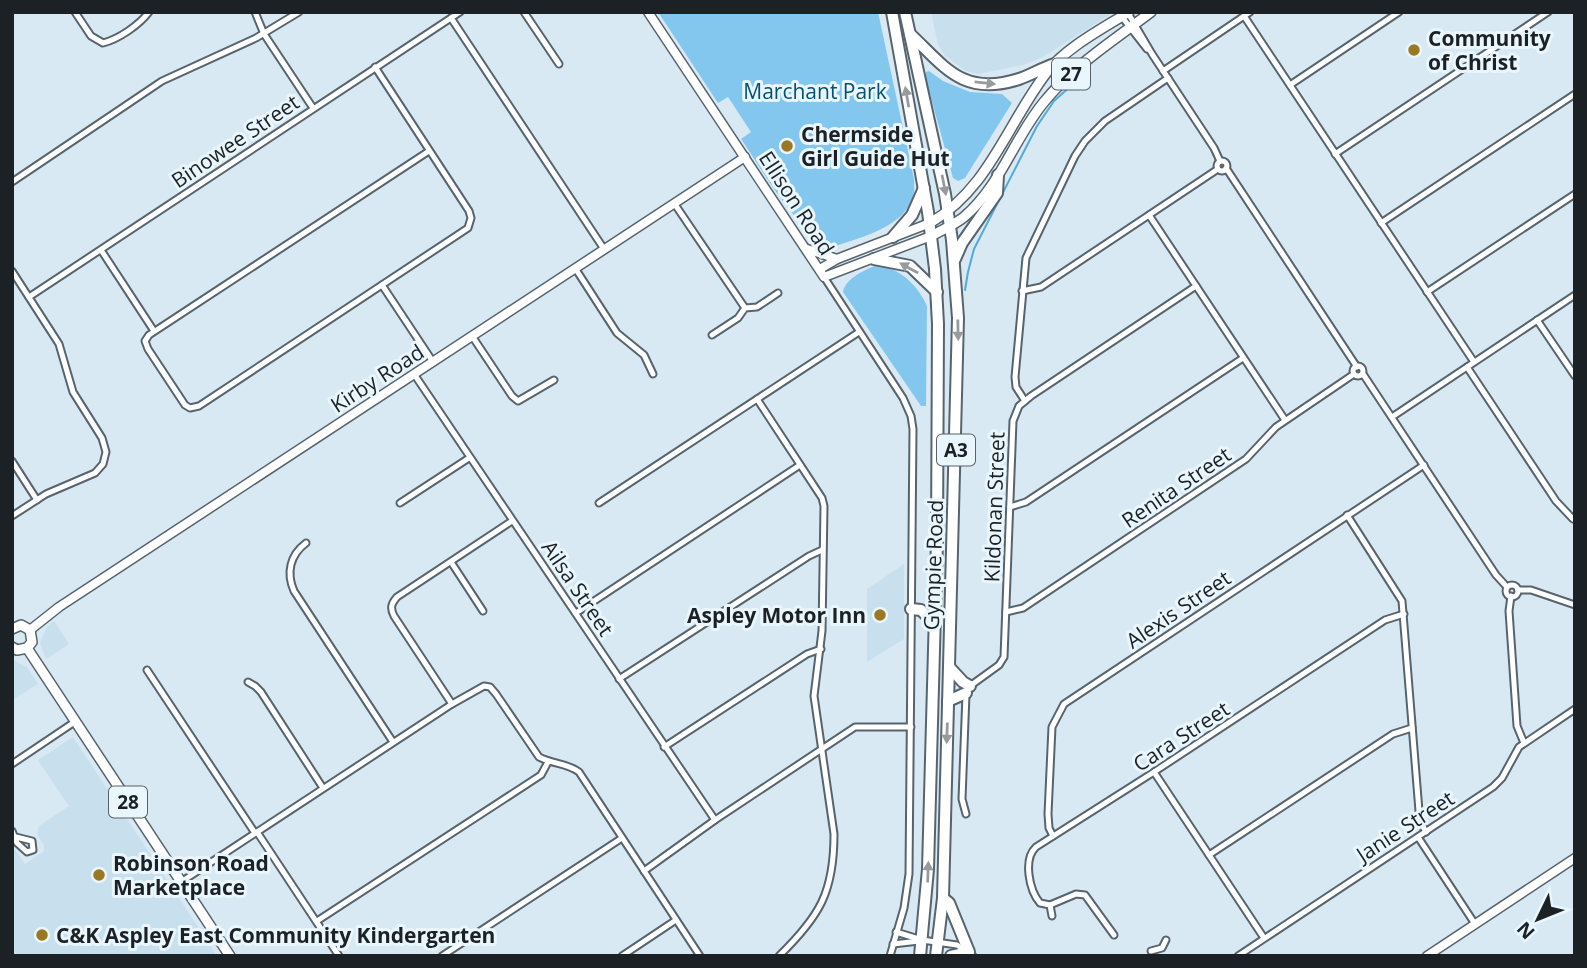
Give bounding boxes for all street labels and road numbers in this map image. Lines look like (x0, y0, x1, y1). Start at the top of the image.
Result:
road number: 27 (1052, 58, 1090, 90)
street label: Binowee Street (166, 88, 304, 194)
street label: Ellison Road (753, 146, 841, 260)
street label: Kirby Road (325, 337, 429, 419)
street label: Kildonan Street (977, 431, 1011, 583)
road number: A3 (937, 435, 975, 466)
street label: Renita Street (1116, 440, 1236, 534)
street label: Gympie Road (917, 499, 949, 631)
street label: Ailsa Street (536, 535, 620, 641)
street label: Alexis Street (1120, 564, 1236, 654)
street label: Cara Street (1128, 695, 1234, 777)
street label: Janie Street (1349, 784, 1459, 869)
road number: 28 (109, 786, 147, 818)

